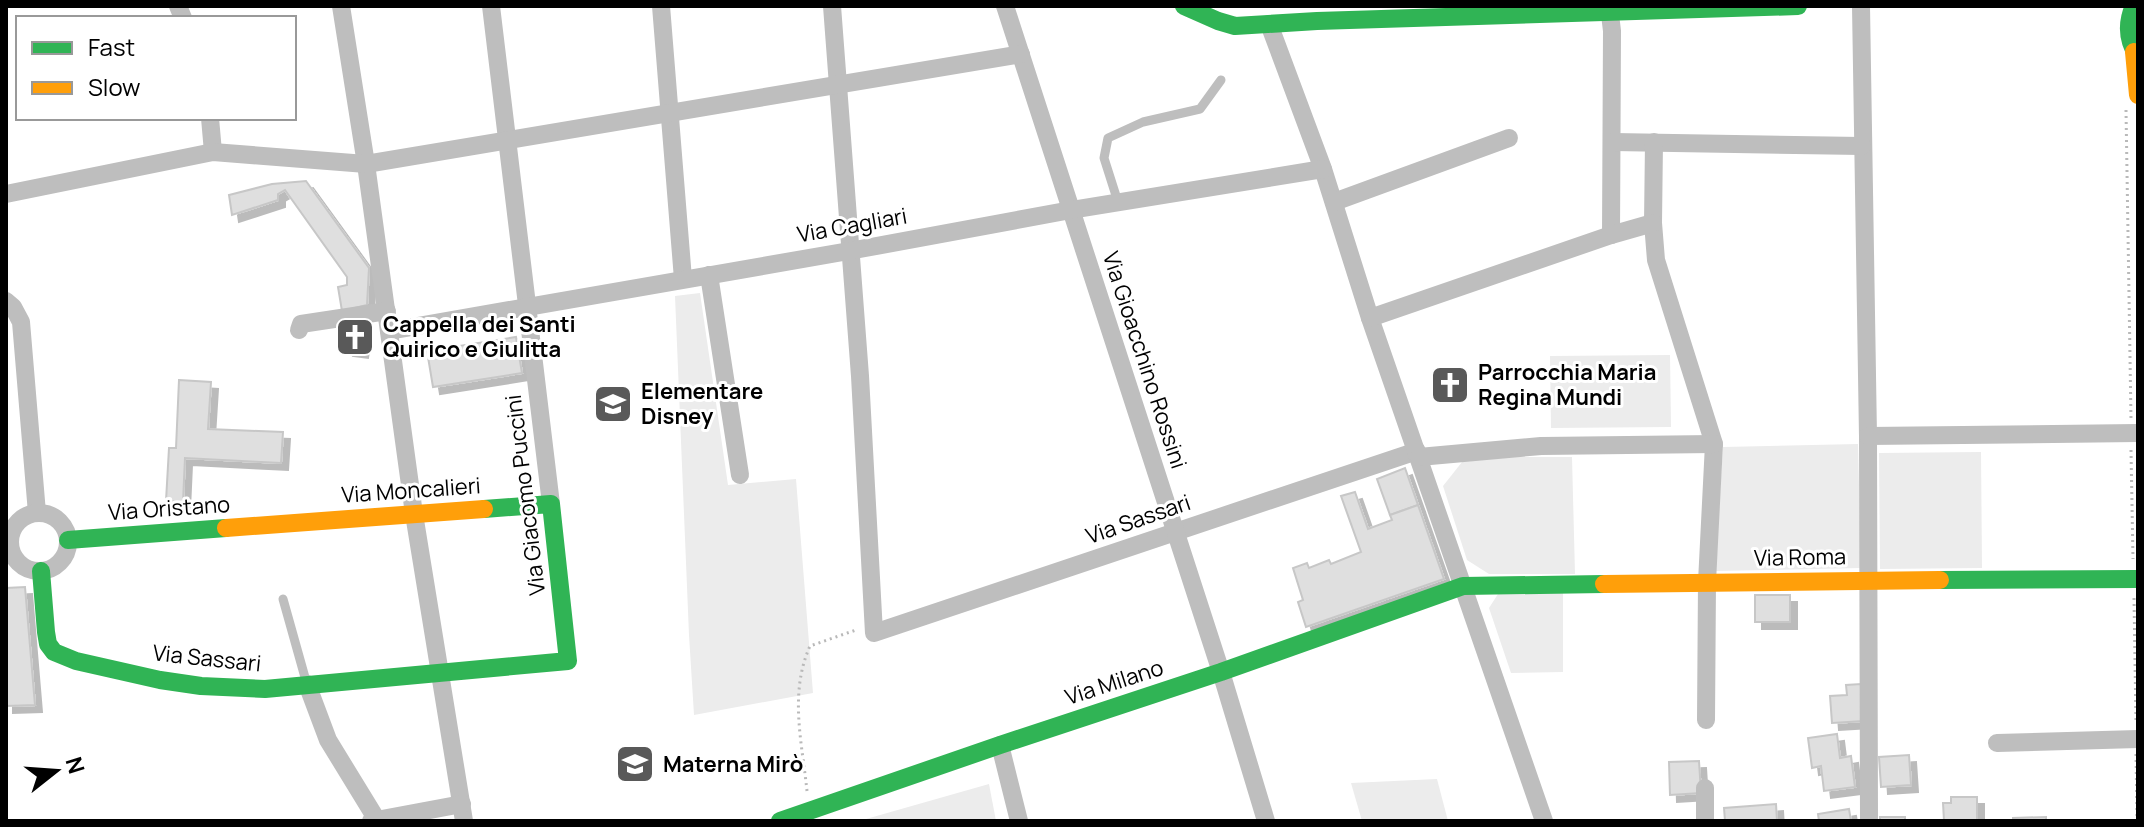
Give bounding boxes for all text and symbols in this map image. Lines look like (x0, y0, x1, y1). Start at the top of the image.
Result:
legend (16, 16, 296, 120)
text: Fast (88, 30, 135, 63)
text: Slow (88, 70, 141, 103)
street label: Via Cagliari (795, 201, 909, 249)
street label: Via Gioacchino Rossini (1096, 248, 1194, 472)
place label: Cappella dei Santi Quirico e Giulitta (383, 309, 576, 364)
church icon: Cappella dei Santi Quirico e Giulitta (334, 316, 376, 358)
place label: Parrocchia Maria Regina Mundi (1478, 357, 1656, 412)
church icon: Parrocchia Maria Regina Mundi (1429, 364, 1471, 406)
place label: Elementare Disney (641, 376, 763, 431)
school or university icon: Elementare Disney (592, 383, 634, 425)
street label: Via Giacomo Puccini (498, 393, 552, 597)
street label: Via Moncalieri (340, 470, 482, 510)
street label: Via Sassari (1082, 487, 1194, 551)
street label: Via Oristano (107, 489, 231, 527)
street label: Via Roma (1754, 541, 1846, 573)
street label: Via Sassari (151, 637, 263, 679)
street label: Via Milano (1061, 652, 1167, 712)
north arrow (16, 731, 96, 811)
school or university icon: Materna Mirò (614, 743, 656, 785)
place label: Materna Mirò (663, 749, 803, 779)
text: N (58, 753, 92, 777)

